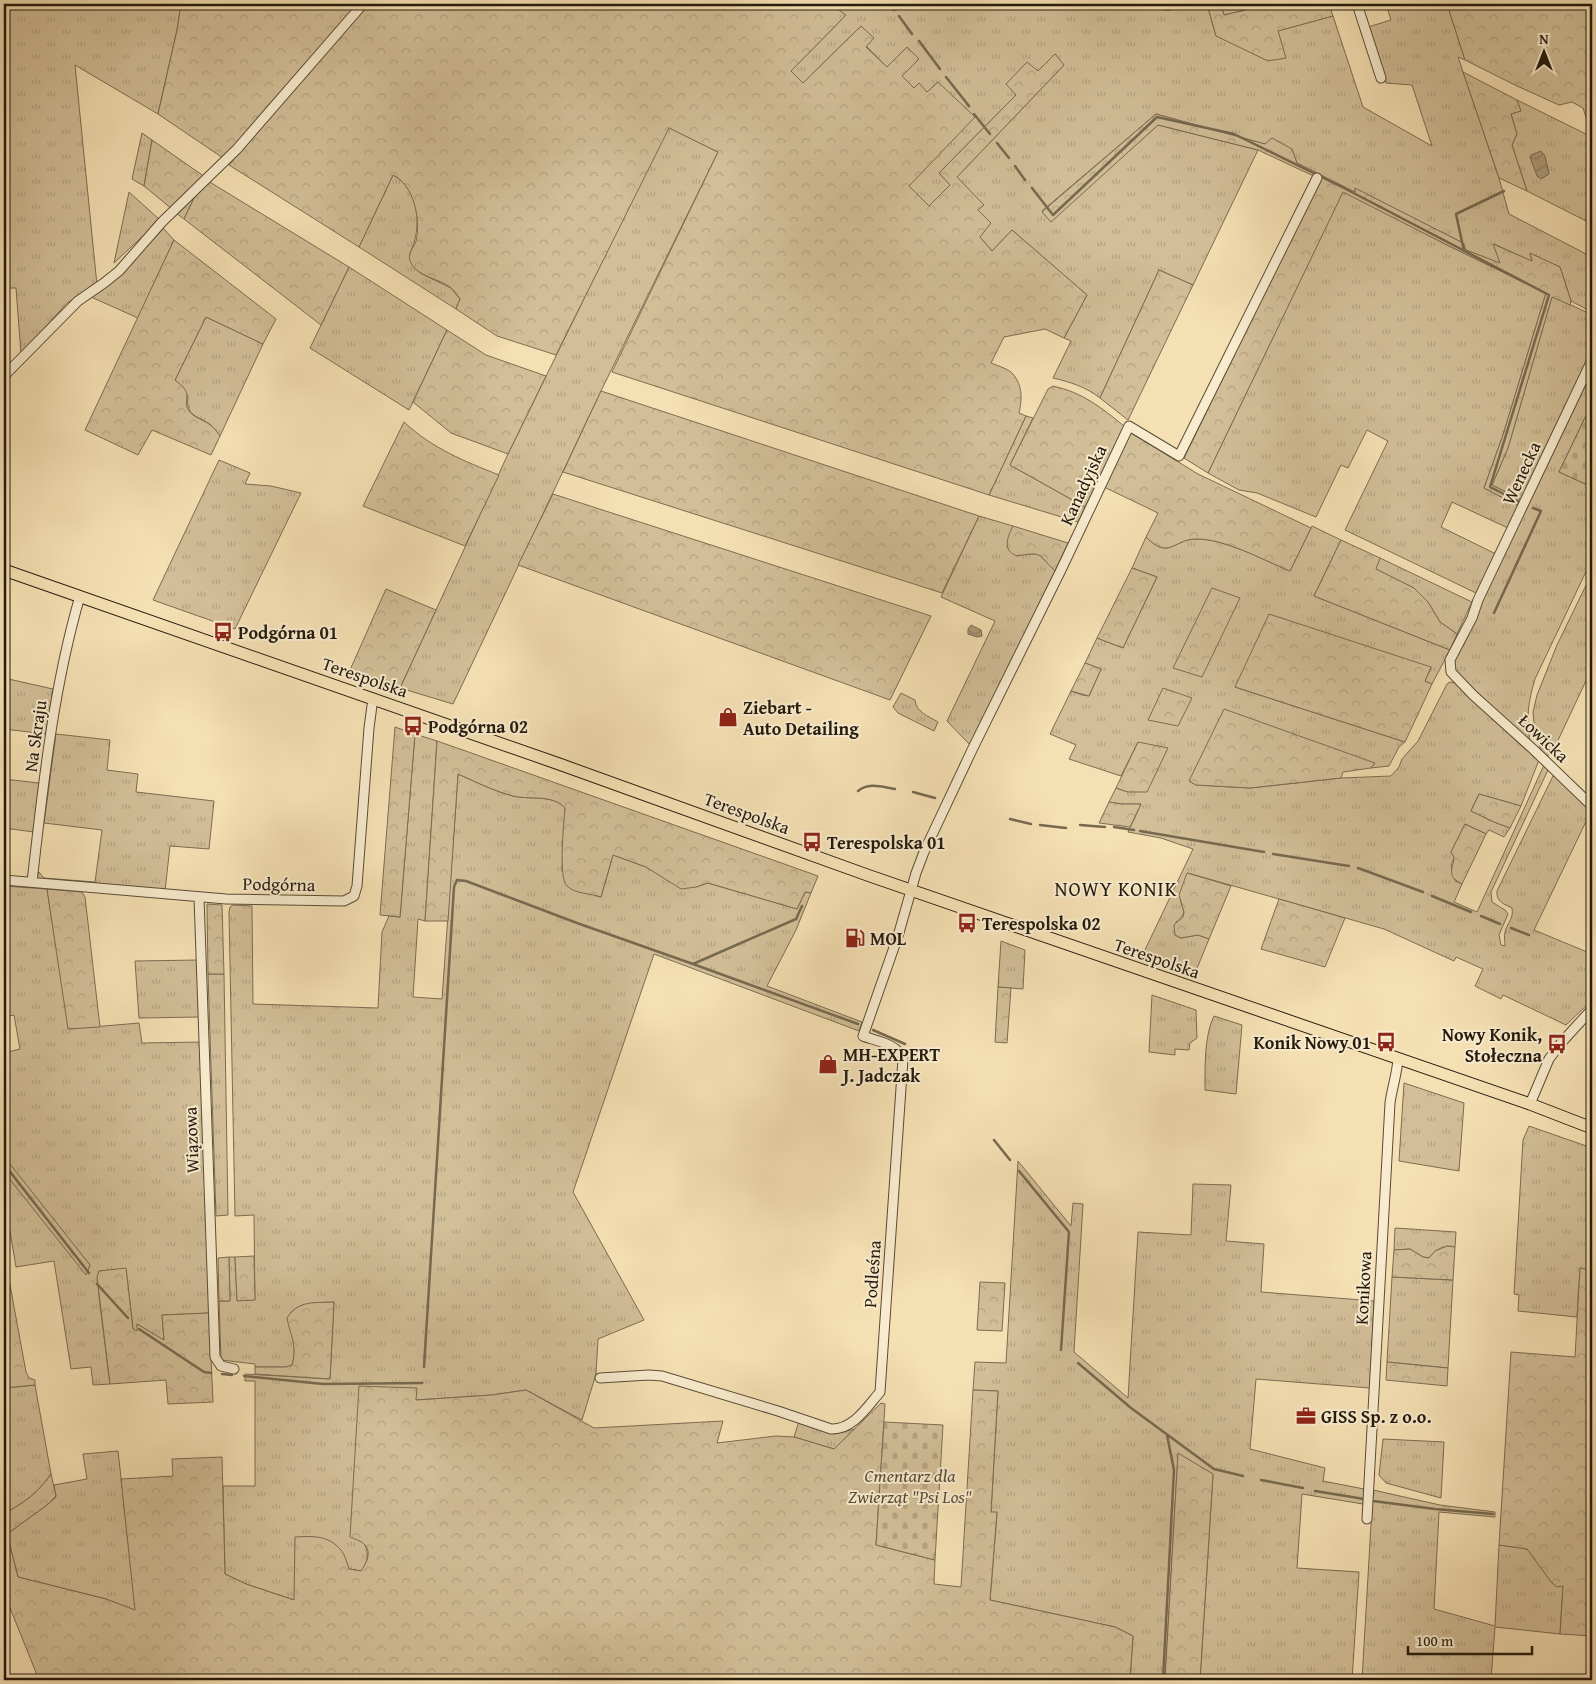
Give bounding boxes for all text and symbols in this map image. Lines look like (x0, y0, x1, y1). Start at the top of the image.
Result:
north arrow (1518, 28, 1568, 78)
text: N (1539, 29, 1549, 49)
street label: Wenecka (1495, 437, 1548, 509)
street label: Kanadyjska (1053, 440, 1114, 530)
place label: Podgórna 01 (238, 619, 338, 646)
bus stop icon: Podgórna 01 (212, 621, 234, 643)
street label: Terespolska (318, 650, 412, 704)
place label: Ziebart - Auto Detailing (743, 694, 859, 742)
street label: Na Skraju (17, 698, 53, 774)
shop icon: Ziebart - Auto Detailing (717, 706, 739, 728)
street label: Łowicka (1513, 707, 1576, 769)
place label: Podgórna 02 (428, 713, 528, 740)
bus stop icon: Podgórna 02 (402, 715, 424, 737)
street label: Terespolska (700, 785, 794, 841)
place label: Terespolska 01 (827, 829, 946, 856)
bus stop icon: Terespolska 01 (801, 831, 823, 853)
street label: Podgórna (242, 870, 316, 898)
district label: NOWY KONIK (1054, 874, 1178, 903)
place label: Terespolska 02 (982, 910, 1101, 937)
bus stop icon: Terespolska 02 (956, 912, 978, 934)
place label: MOL (870, 925, 907, 952)
fuel station icon: MOL (844, 927, 866, 949)
street label: Terespolska (1110, 931, 1204, 985)
place label: Nowy Konik, Stołeczna (1442, 1021, 1543, 1069)
place label: Konik Nowy 01 (1253, 1029, 1371, 1056)
bus stop icon: Konik Nowy 01 (1375, 1031, 1397, 1053)
bus stop icon: Nowy Konik, Stołeczna (1546, 1033, 1568, 1055)
place label: MH-EXPERT J. Jadczak (840, 1041, 940, 1089)
shop icon: MH-EXPERT J. Jadczak (817, 1053, 839, 1075)
street label: Wiązowa (176, 1106, 206, 1174)
street label: Podleśna (856, 1239, 888, 1309)
street label: Konikowa (1348, 1250, 1378, 1326)
place label: GISS Sp. z o.o. (1321, 1403, 1431, 1430)
office icon: GISS Sp. z o.o. (1295, 1405, 1317, 1427)
park label: Cmentarz dla Zwierząt "Psi Los" (848, 1462, 972, 1510)
scale bar (1408, 1624, 1532, 1656)
text: 100 m (1416, 1630, 1454, 1651)

